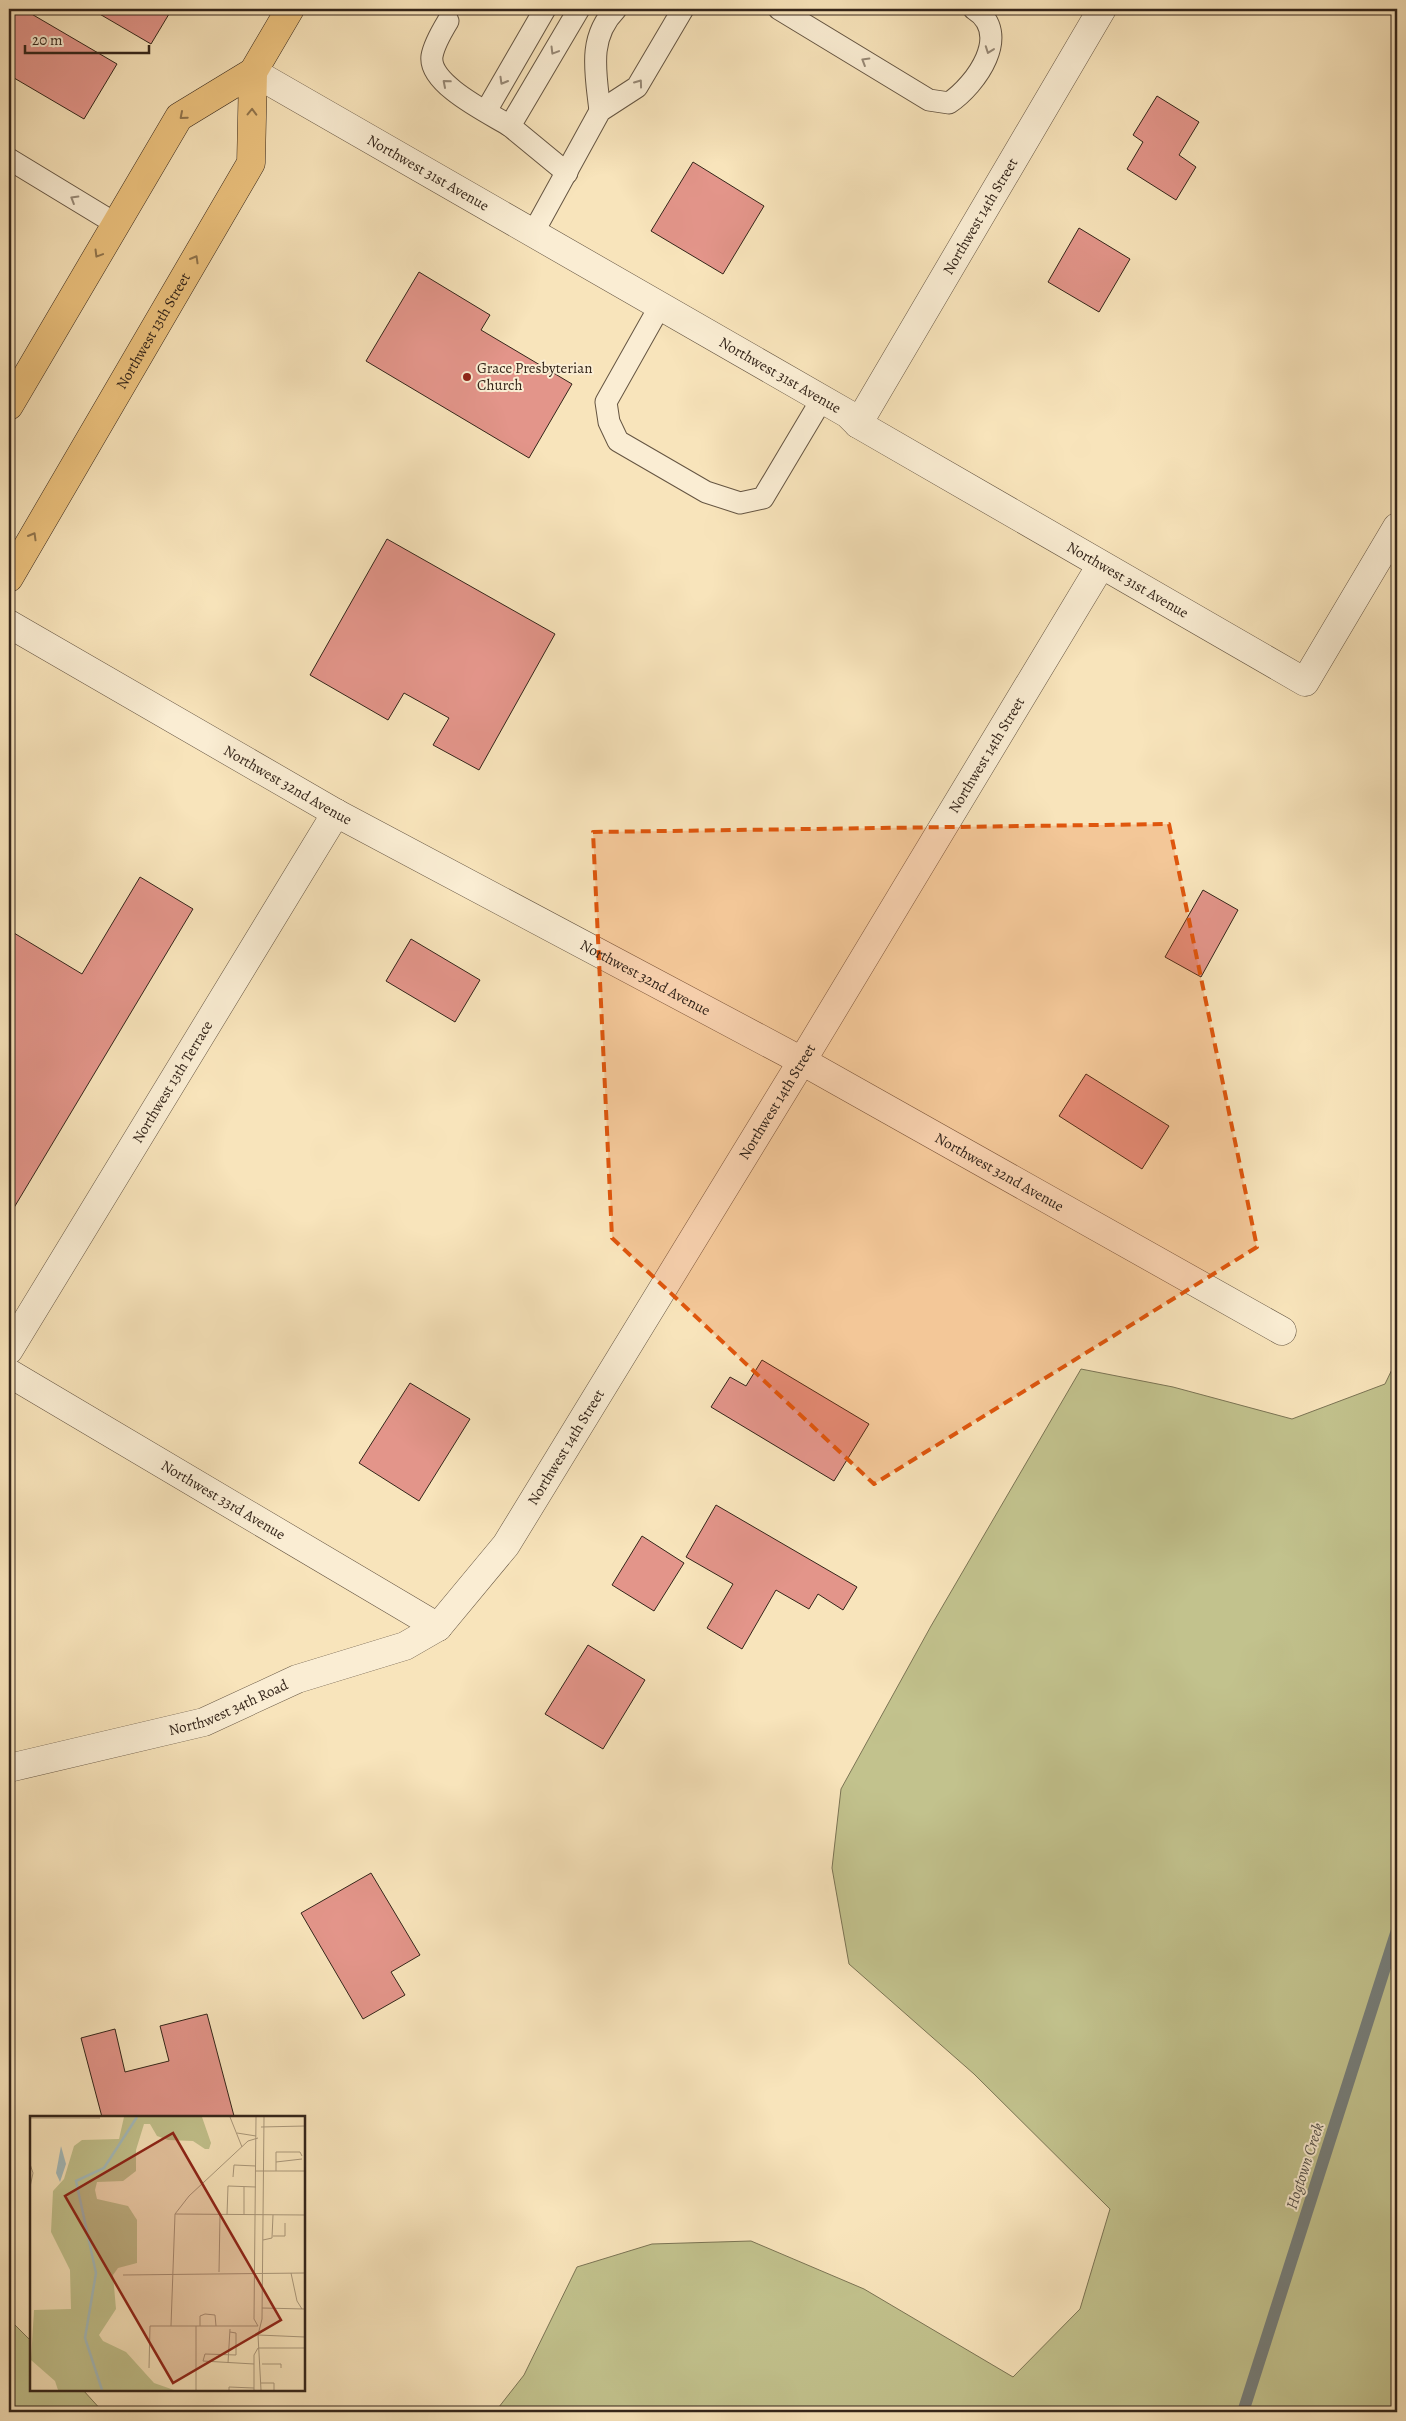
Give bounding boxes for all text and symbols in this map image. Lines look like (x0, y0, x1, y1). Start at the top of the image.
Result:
scale bar (25, 22, 149, 54)
text: 20 m (32, 30, 63, 50)
one-way arrow (551, 45, 561, 54)
one-way arrow (985, 45, 995, 54)
one-way arrow (862, 58, 871, 68)
one-way arrow (499, 76, 509, 85)
one-way arrow (633, 79, 642, 88)
one-way arrow (442, 80, 451, 89)
one-way arrow (247, 108, 257, 116)
one-way arrow (179, 111, 188, 120)
street label: Northwest 31st Avenue (364, 130, 493, 216)
street label: Northwest 14th Street (938, 154, 1022, 278)
one-way arrow (71, 196, 80, 206)
one-way arrow (95, 249, 105, 258)
one-way arrow (189, 256, 199, 265)
street label: Northwest 13th Street (111, 269, 195, 393)
street label: Northwest 31st Avenue (716, 332, 845, 418)
place label: Grace Presbyterian Church (477, 358, 593, 395)
marker: Grace Presbyterian Church (461, 371, 473, 383)
one-way arrow (27, 532, 37, 541)
street label: Northwest 31st Avenue (1063, 537, 1193, 623)
street label: Northwest 14th Street (944, 693, 1029, 817)
street label: Northwest 32nd Avenue (220, 740, 356, 830)
street label: Northwest 32nd Avenue (577, 935, 714, 1021)
street label: Northwest 13th Terrace (127, 1017, 217, 1147)
street label: Northwest 14th Street (734, 1040, 820, 1163)
street label: Northwest 32nd Avenue (931, 1128, 1068, 1216)
street label: Northwest 14th Street (523, 1385, 609, 1509)
street label: Northwest 33rd Avenue (157, 1455, 289, 1545)
street label: Northwest 34th Road (166, 1674, 292, 1740)
inset map (30, 2116, 305, 2391)
water label: Hogtown Creek (1281, 2120, 1329, 2212)

